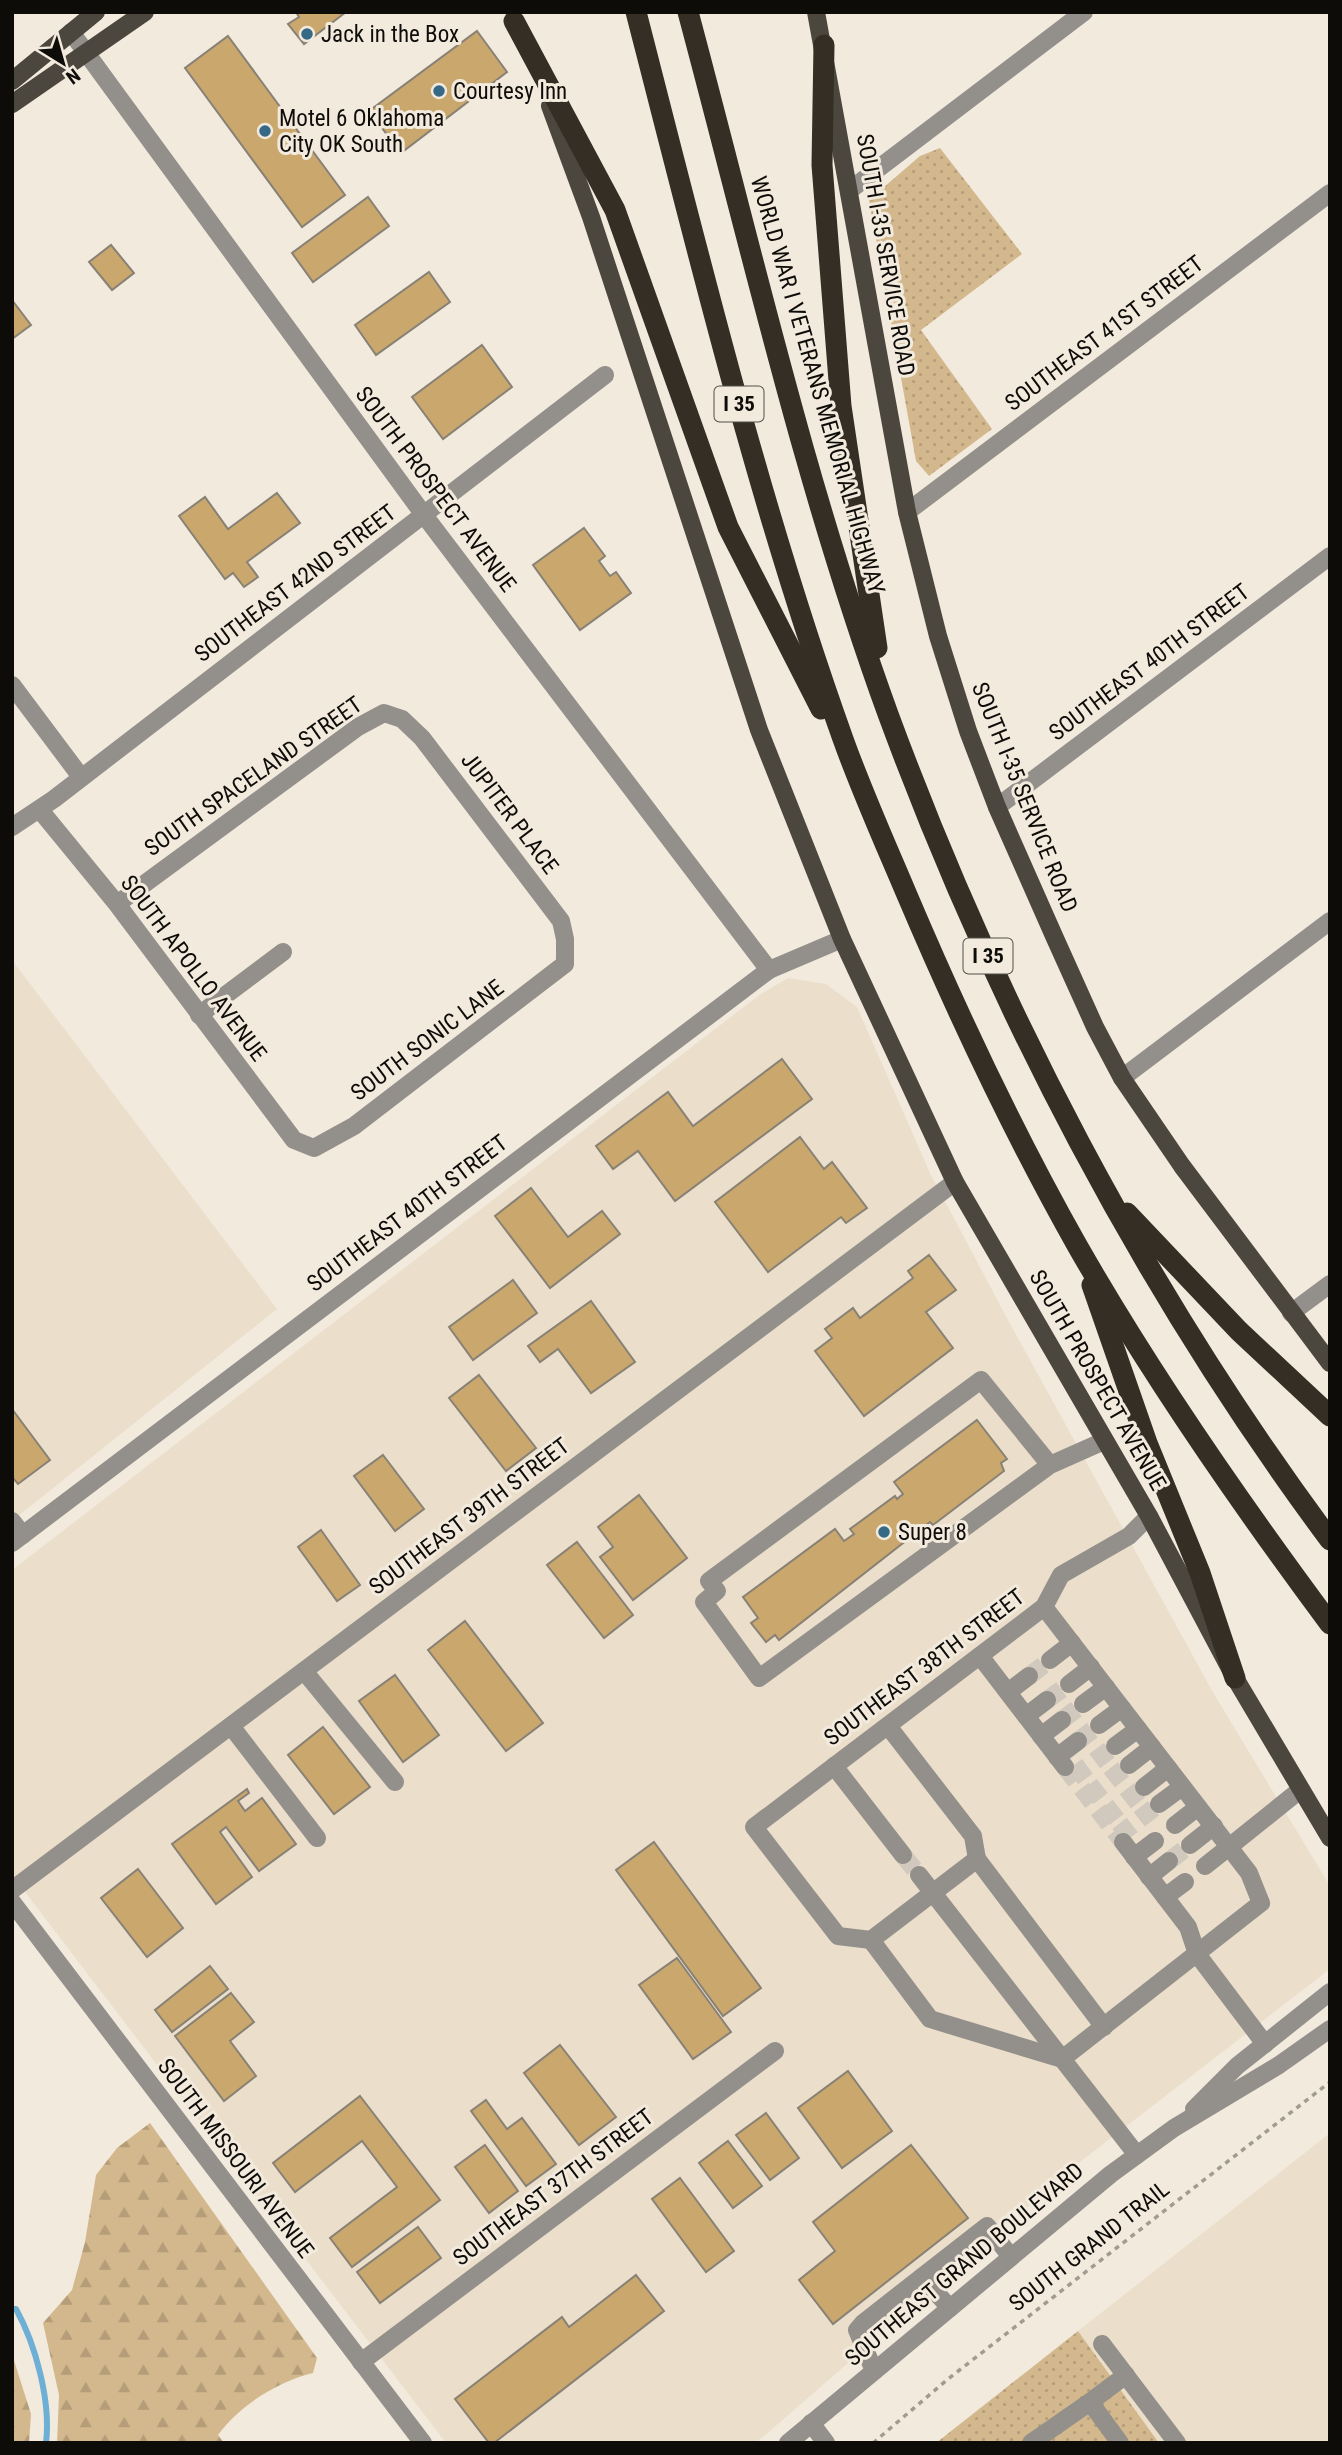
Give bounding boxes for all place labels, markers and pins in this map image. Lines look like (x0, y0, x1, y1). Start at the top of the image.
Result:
place label: Jack in the Box (321, 21, 459, 48)
marker: Jack in the Box (299, 26, 315, 42)
place label: Courtesy Inn (453, 78, 567, 105)
marker: Courtesy Inn (431, 83, 447, 99)
place label: Motel 6 Oklahoma City OK South (279, 105, 444, 158)
marker: Motel 6 Oklahoma City OK South (257, 123, 273, 139)
place label: Super 8 (898, 1519, 967, 1546)
marker: Super 8 (876, 1524, 892, 1540)

